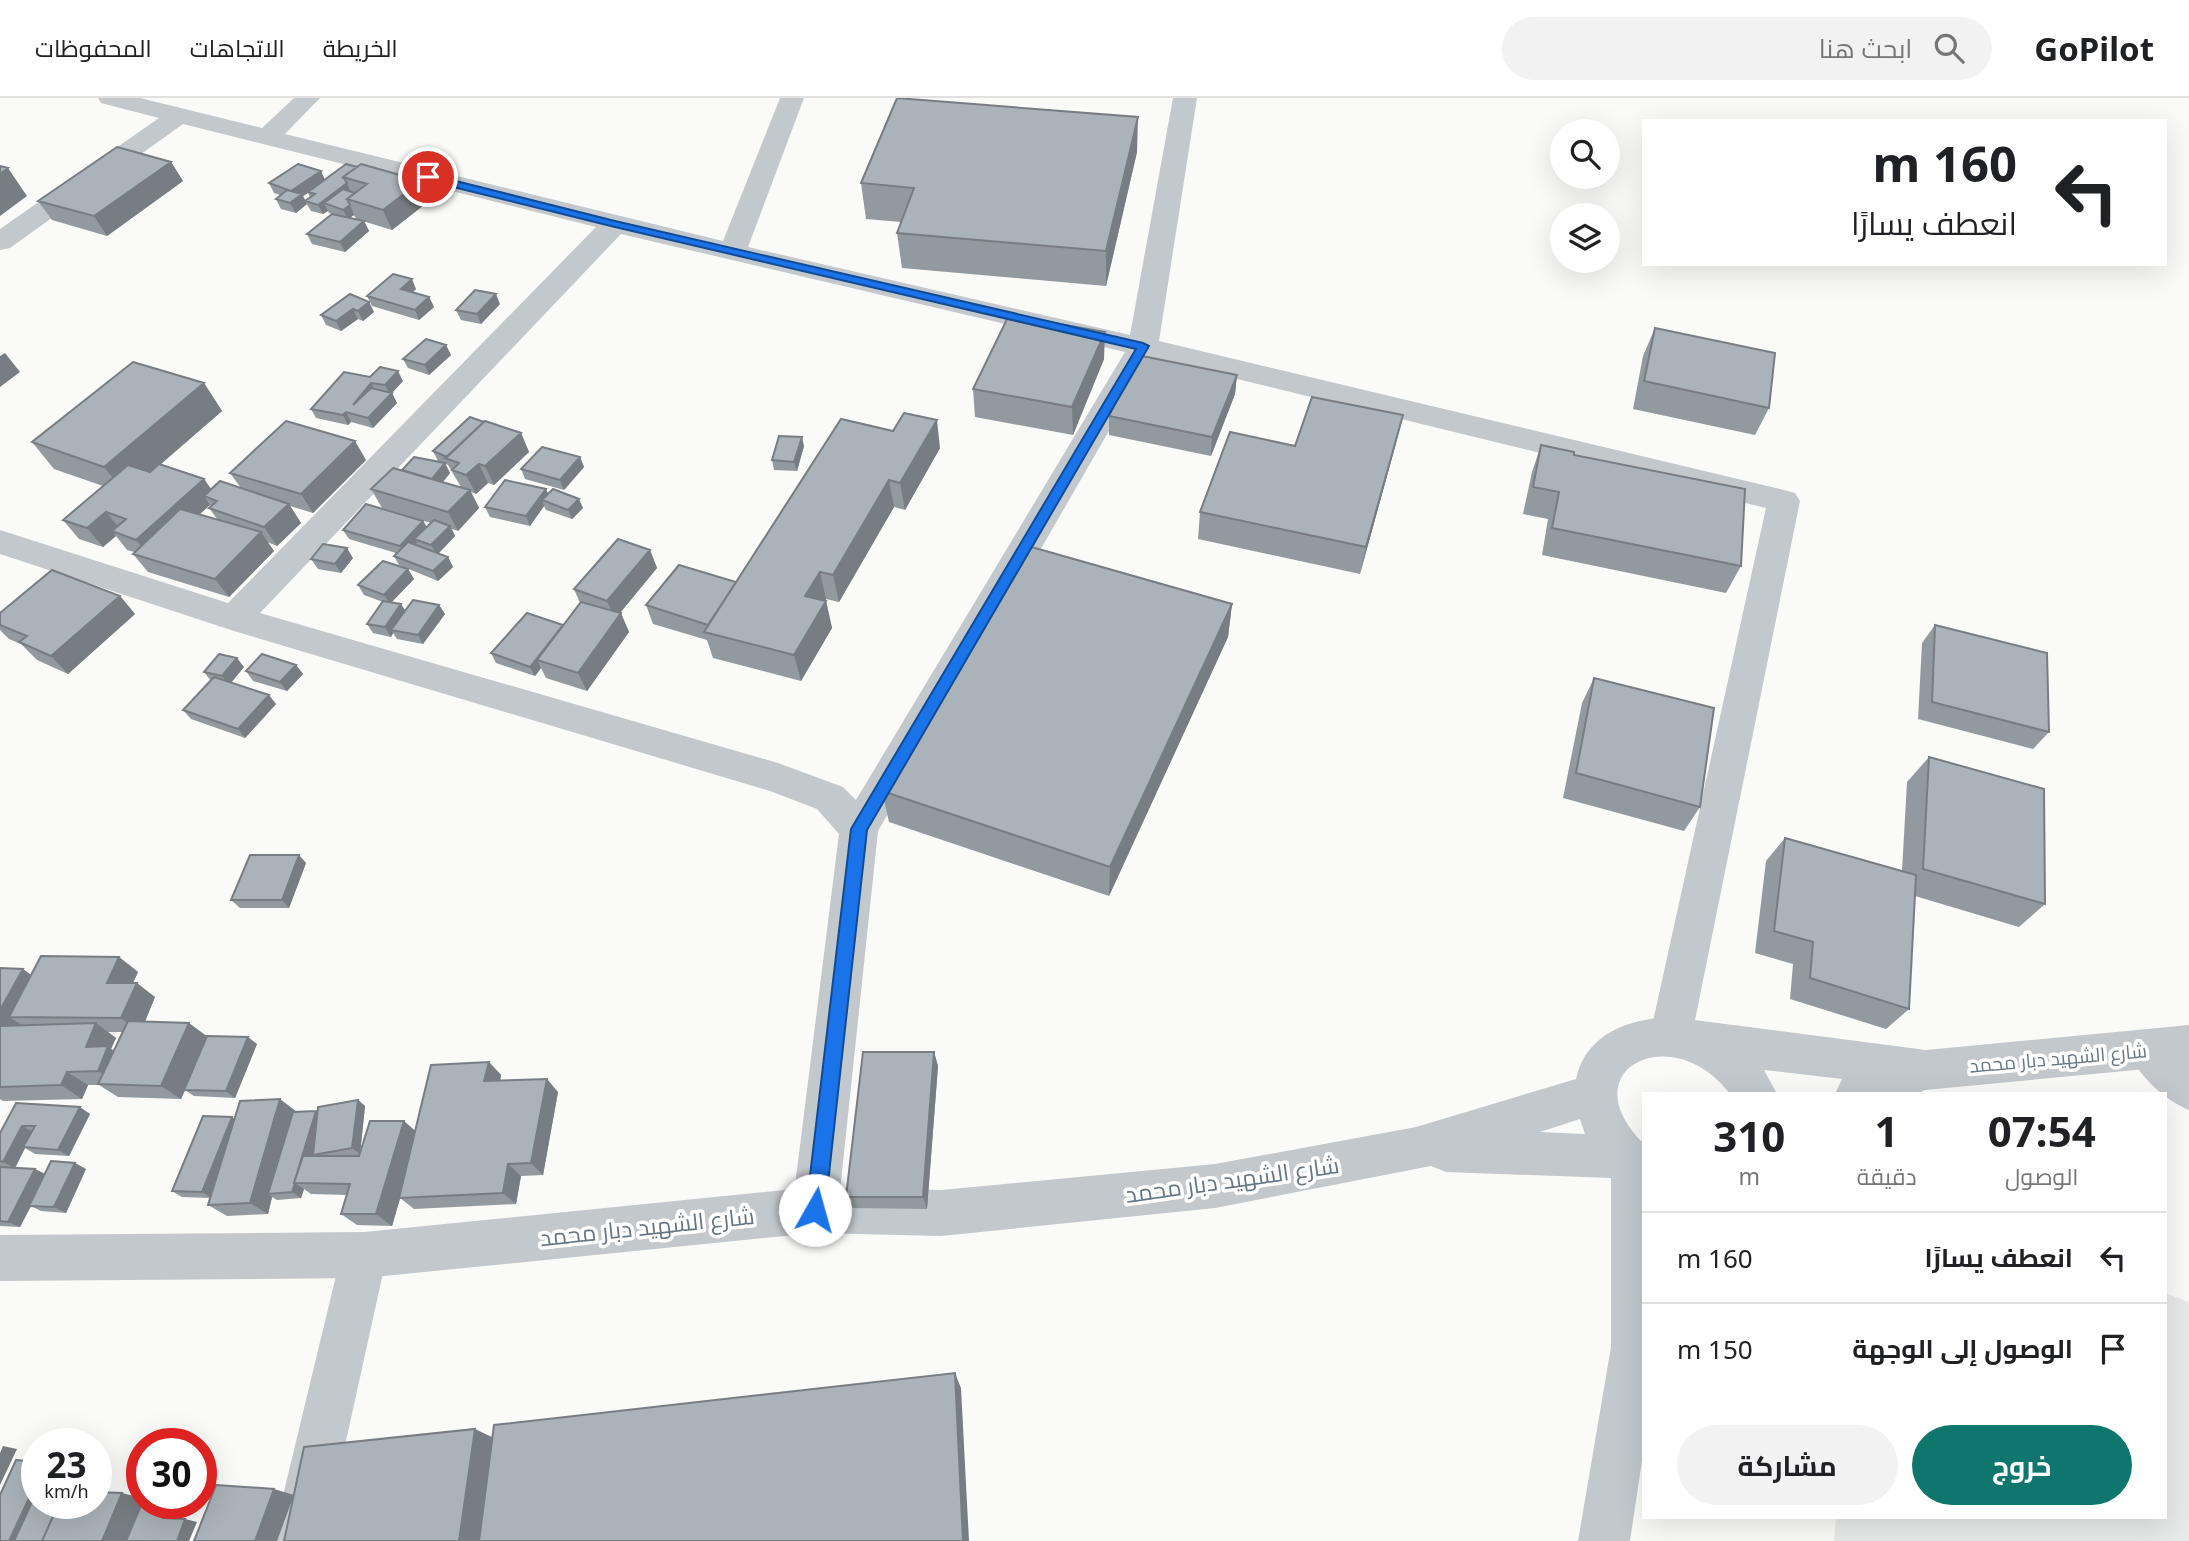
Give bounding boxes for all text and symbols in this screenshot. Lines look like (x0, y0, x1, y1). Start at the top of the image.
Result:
search box (1502, 17, 1992, 80)
text: GoPilot (2034, 26, 2154, 71)
icon: search (1930, 29, 1968, 67)
text: ابحث هنا (1819, 30, 1912, 66)
text: المحفوظات (35, 31, 152, 64)
text: الاتجاهات (190, 31, 285, 64)
text: الخريطة (323, 31, 398, 64)
map controls (1550, 119, 1620, 273)
button: search (1550, 119, 1620, 189)
text: 160 m (1872, 130, 2017, 196)
pin (398, 147, 458, 207)
icon: left (2041, 147, 2132, 238)
icon: arrive (409, 158, 447, 196)
text: انعطف يسارًا (1851, 201, 2017, 244)
button: layers (1550, 203, 1620, 273)
street label: شارع الشهيد دبار محمد (1968, 1037, 2148, 1080)
text: 1 (1875, 1102, 1899, 1159)
text: 07:54 (1988, 1102, 2096, 1159)
text: 310 (1713, 1107, 1785, 1164)
street label: شارع الشهيد دبار محمد (1123, 1148, 1341, 1211)
text: m (1739, 1160, 1760, 1192)
text: دقيقة (1857, 1160, 1917, 1192)
text: الوصول (2005, 1160, 2078, 1192)
position arrow (778, 1173, 852, 1247)
street label: شارع الشهيد دبار محمد (538, 1199, 756, 1254)
text: انعطف يسارًا (1924, 1239, 2073, 1275)
icon: left (2094, 1239, 2132, 1277)
text: 160 m (1677, 1240, 1753, 1276)
text: الوصول إلى الوجهة (1852, 1330, 2073, 1366)
icon: arrive (2094, 1330, 2132, 1368)
text: 150 m (1677, 1331, 1753, 1367)
button: مشاركة (1677, 1425, 1898, 1505)
button: خروج (1912, 1425, 2132, 1505)
speed limit sign: 30 (126, 1428, 217, 1519)
text: 23 (46, 1441, 87, 1488)
text: km/h (44, 1479, 89, 1503)

